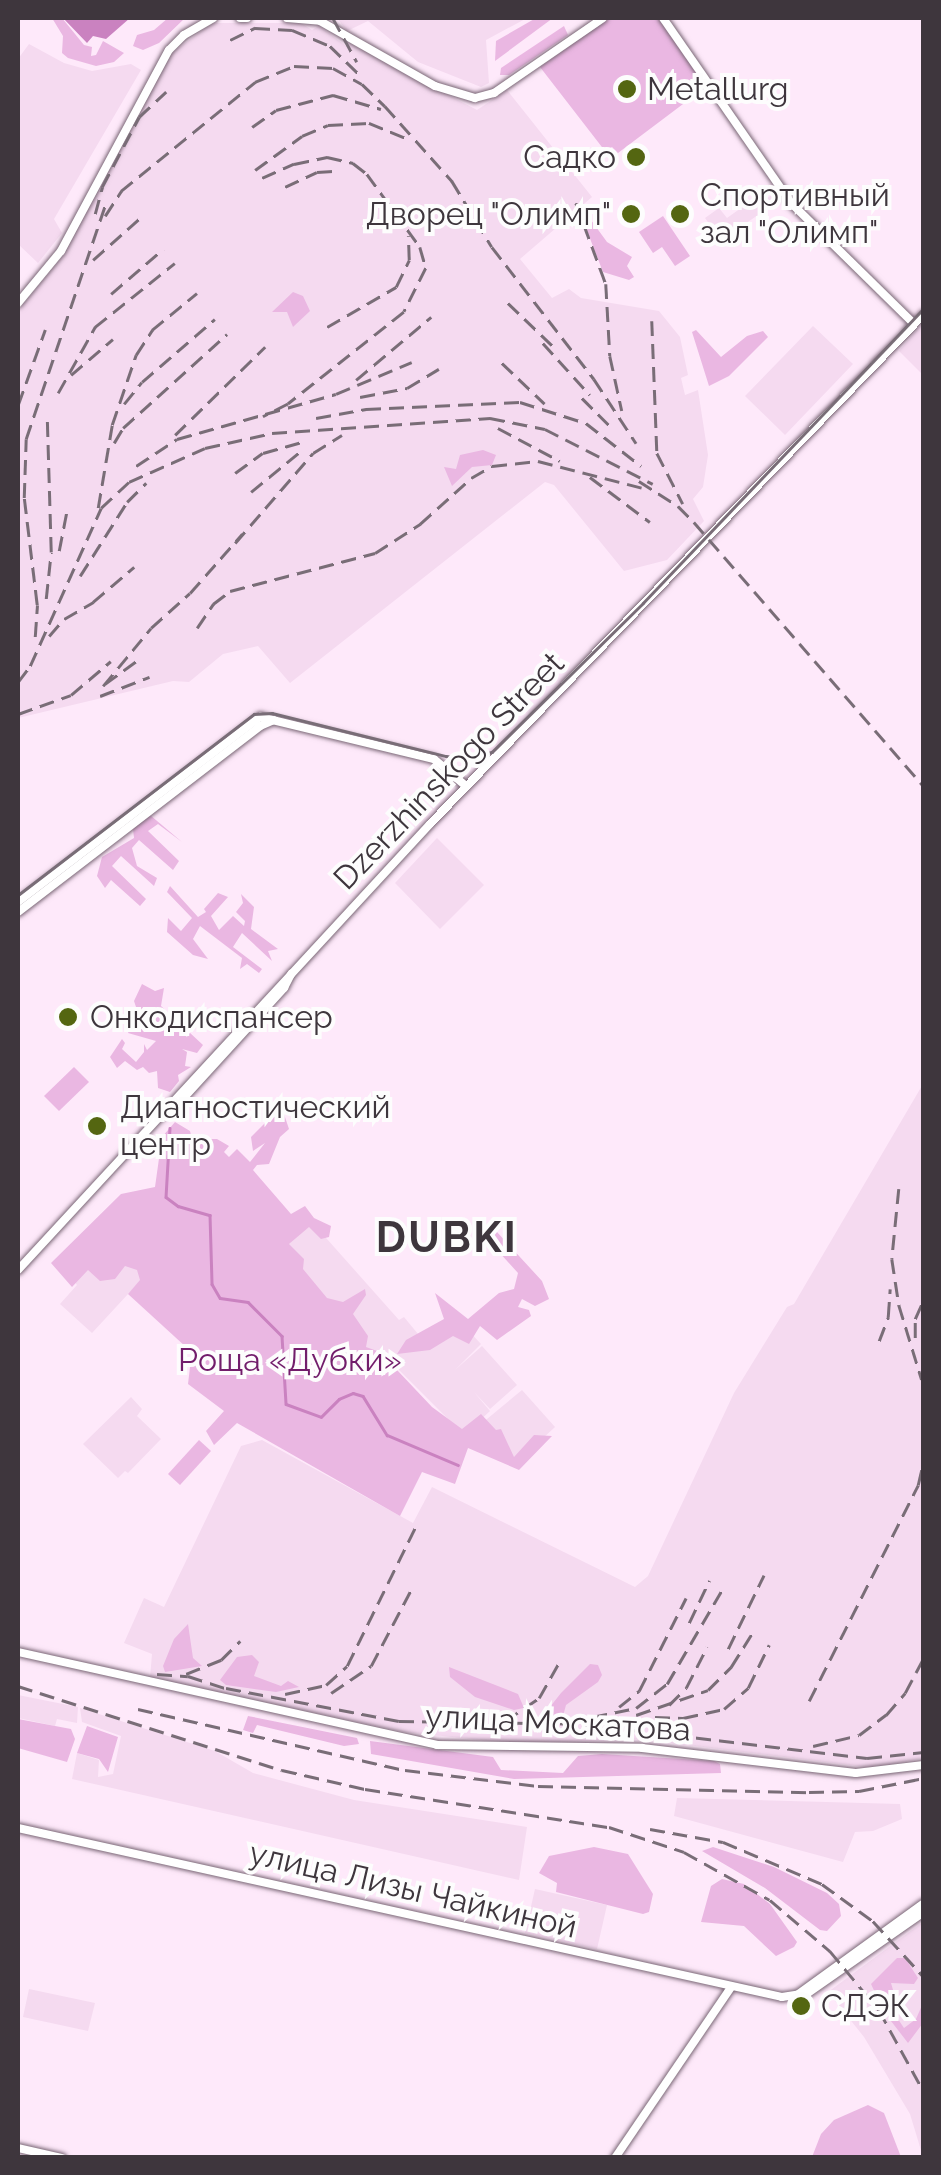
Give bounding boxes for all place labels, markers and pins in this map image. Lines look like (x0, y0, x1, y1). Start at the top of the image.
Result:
place label: Metallurg (647, 70, 789, 108)
marker: Metallurg (616, 78, 638, 100)
place label: Садко (523, 138, 616, 176)
marker: Садко (625, 146, 647, 168)
place label: Спортивный зал "Олимп" (700, 177, 890, 252)
place label: Дворец "Олимп" (365, 195, 611, 233)
marker: Дворец "Олимп" (620, 203, 642, 225)
marker: Спортивный зал "Олимп" (669, 203, 691, 225)
place label: Онкодиспансер (90, 998, 333, 1036)
marker: Онкодиспансер (55, 1004, 81, 1030)
place label: Диагностический центр (120, 1089, 390, 1164)
marker: Диагностический центр (84, 1113, 110, 1139)
place label: СДЭК (821, 1987, 910, 2025)
marker: СДЭК (790, 1995, 812, 2017)

